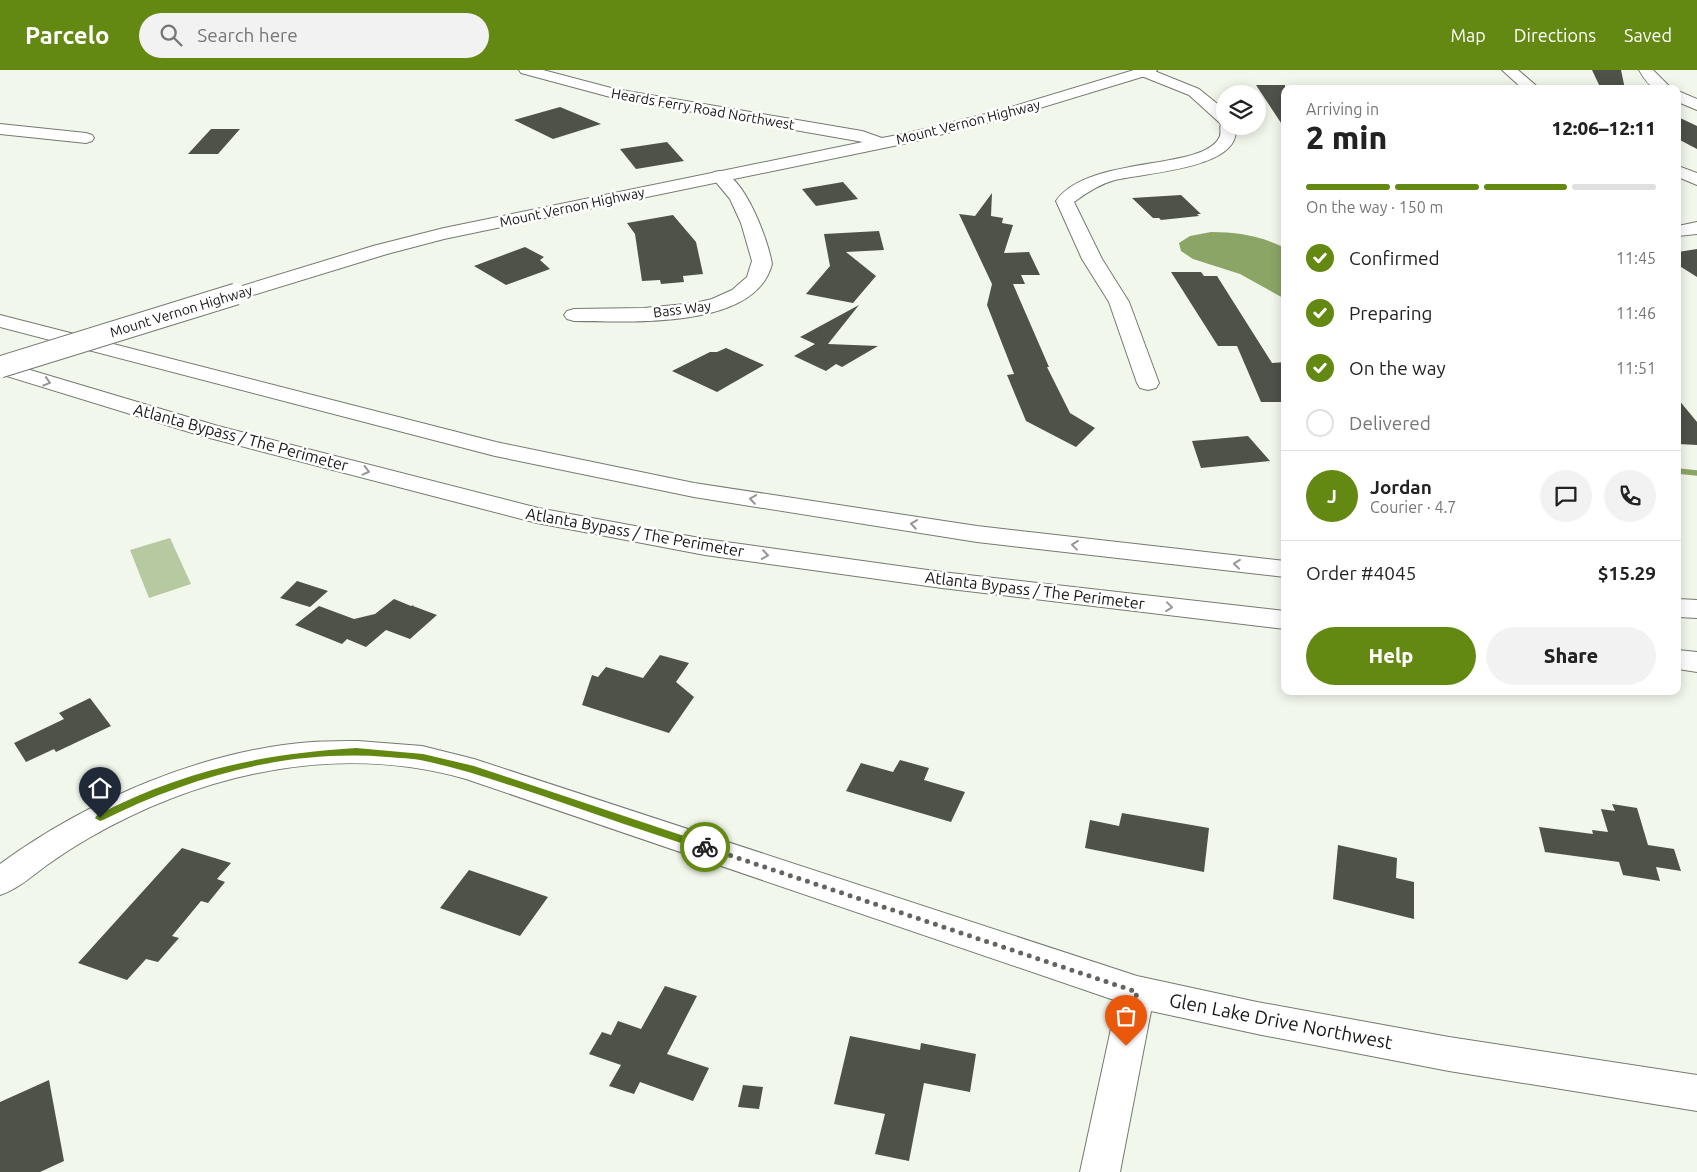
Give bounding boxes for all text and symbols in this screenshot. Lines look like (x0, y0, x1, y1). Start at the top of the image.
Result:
search box (139, 13, 489, 58)
icon: search (157, 21, 185, 49)
text: Parcelo (25, 22, 109, 49)
text: Search here (197, 24, 298, 46)
text: Map (1450, 25, 1486, 45)
text: Directions (1514, 25, 1596, 45)
text: Saved (1624, 25, 1672, 45)
street label: Heards Ferry Road Northwest (610, 85, 796, 133)
map controls (1216, 85, 1266, 135)
button: layers (1216, 85, 1266, 135)
street label: Mount Vernon Highway (894, 96, 1042, 148)
text: Arriving in (1306, 100, 1379, 118)
text: 12:06–12:11 (1551, 117, 1656, 139)
text: 2 min (1306, 119, 1387, 155)
street label: Mount Vernon Highway (498, 184, 646, 230)
text: On the way · 150 m (1306, 198, 1443, 216)
icon: check (1306, 244, 1334, 272)
text: Confirmed (1349, 247, 1440, 269)
text: 11:45 (1616, 249, 1656, 267)
street label: Mount Vernon Highway (108, 282, 254, 340)
street label: Bass Way (652, 297, 712, 320)
icon: check (1306, 299, 1334, 327)
text: Preparing (1349, 302, 1433, 324)
text: 11:46 (1616, 304, 1656, 322)
icon: check (1306, 354, 1334, 382)
text: On the way (1349, 357, 1446, 379)
text: 11:51 (1616, 359, 1656, 377)
one-way arrow (42, 376, 50, 386)
street label: Atlanta Bypass / The Perimeter (132, 400, 350, 474)
text: Delivered (1349, 412, 1431, 434)
one-way arrow (362, 465, 371, 476)
button: chat (1540, 470, 1592, 522)
button: phone (1604, 470, 1656, 522)
text: Jordan (1370, 476, 1432, 498)
text: J (1327, 485, 1337, 507)
one-way arrow (749, 494, 757, 505)
text: Courier · 4.7 (1370, 498, 1456, 516)
street label: Atlanta Bypass / The Perimeter (524, 504, 746, 560)
one-way arrow (910, 519, 918, 530)
one-way arrow (1071, 540, 1079, 551)
one-way arrow (761, 549, 769, 560)
one-way arrow (1232, 559, 1240, 570)
text: Order #4045 (1306, 562, 1416, 584)
text: $15.29 (1598, 562, 1656, 584)
street label: Atlanta Bypass / The Perimeter (924, 568, 1146, 612)
one-way arrow (1165, 601, 1173, 612)
button: Help (1306, 627, 1476, 685)
button: Share (1486, 627, 1656, 685)
pin (79, 767, 121, 818)
icon: home (86, 774, 114, 802)
courier (680, 822, 730, 872)
icon: bike (691, 833, 719, 861)
street label: Glen Lake Drive Northwest (1167, 989, 1395, 1054)
pin (1105, 995, 1147, 1046)
icon: bag (1112, 1002, 1140, 1030)

